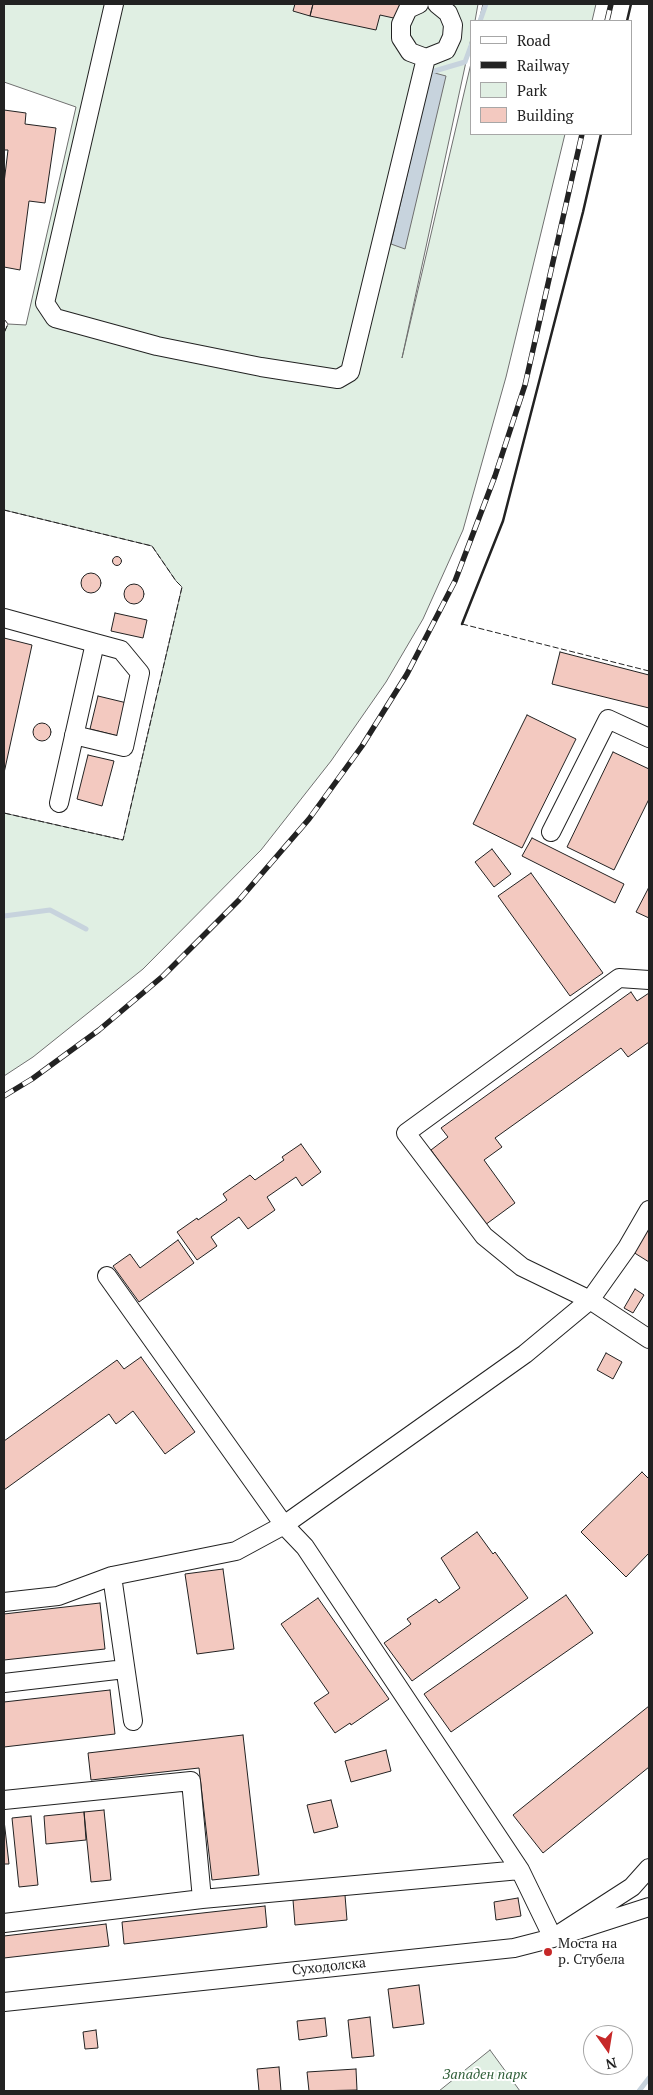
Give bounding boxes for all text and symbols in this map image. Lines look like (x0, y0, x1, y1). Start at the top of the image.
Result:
legend (470, 20, 633, 135)
text: Road (517, 30, 550, 50)
text: Railway (517, 55, 569, 75)
text: Park (517, 80, 547, 100)
text: Building (517, 105, 574, 125)
place label: Моста на р. Стубела (558, 1936, 625, 1968)
marker: Моста на р. Стубела (542, 1946, 554, 1958)
street label: Суходолска (291, 1955, 367, 1979)
north arrow (583, 2025, 633, 2075)
text: N (604, 2054, 619, 2075)
park label: Западен парк (443, 2067, 527, 2083)

